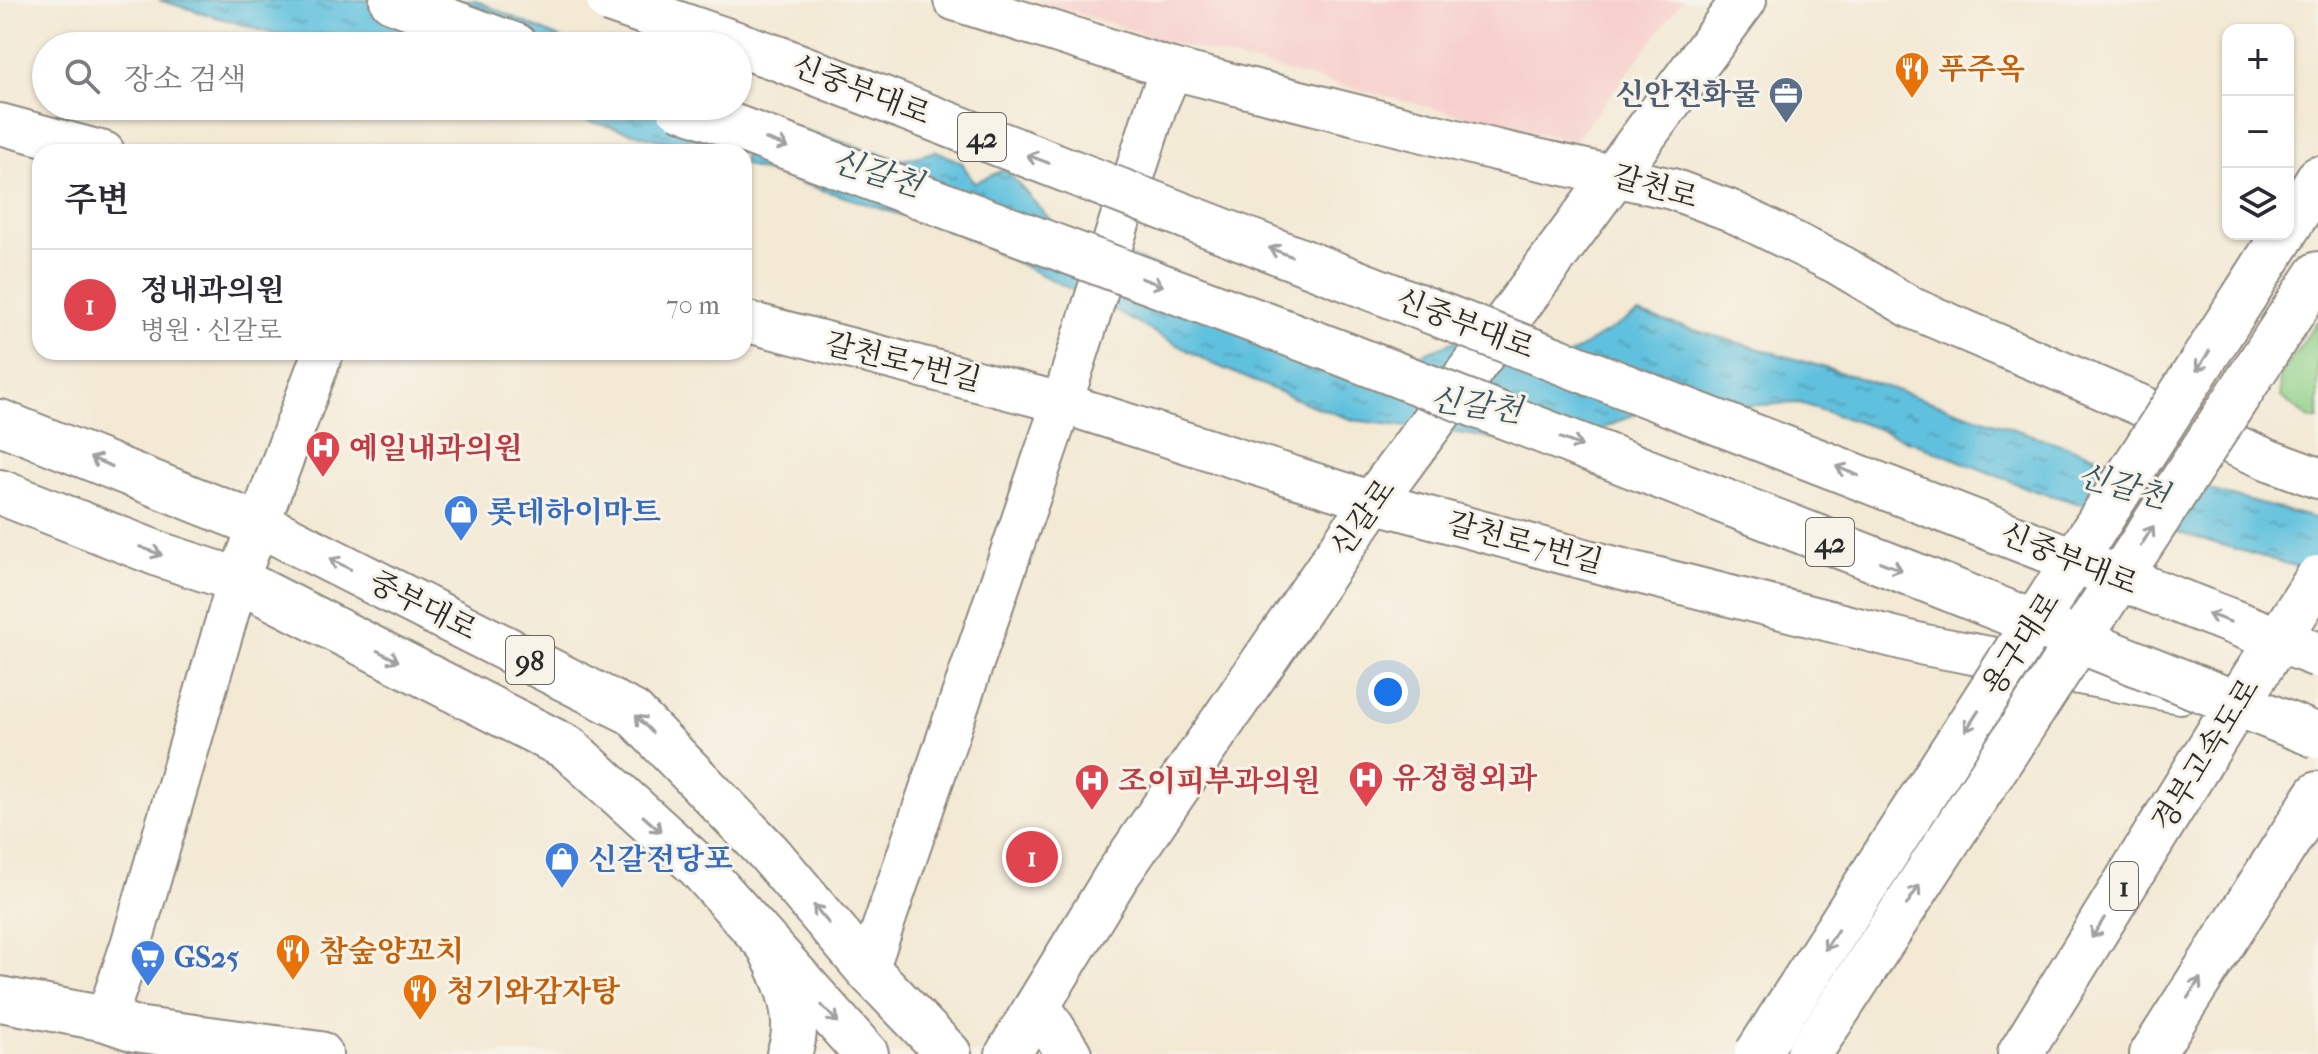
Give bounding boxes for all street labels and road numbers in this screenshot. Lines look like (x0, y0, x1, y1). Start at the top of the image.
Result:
street label: 신중부대로 (787, 48, 935, 132)
road number: 42 (958, 113, 1006, 161)
street label: 갈천로 (1608, 158, 1702, 216)
street label: 신중부대로 (1391, 282, 1539, 366)
street label: 갈천로7번길 (821, 326, 985, 398)
street label: 신갈로 (1323, 473, 1403, 563)
street label: 갈천로7번길 (1443, 505, 1607, 581)
street label: 신중부대로 (1995, 516, 2143, 602)
road number: 42 (1806, 518, 1854, 566)
street label: 중부대로 (363, 564, 483, 648)
street label: 용구대로 (1975, 586, 2067, 702)
road number: 98 (506, 636, 554, 684)
street label: 경부고속도로 (2145, 672, 2267, 838)
road number: 1 (2110, 862, 2138, 910)

